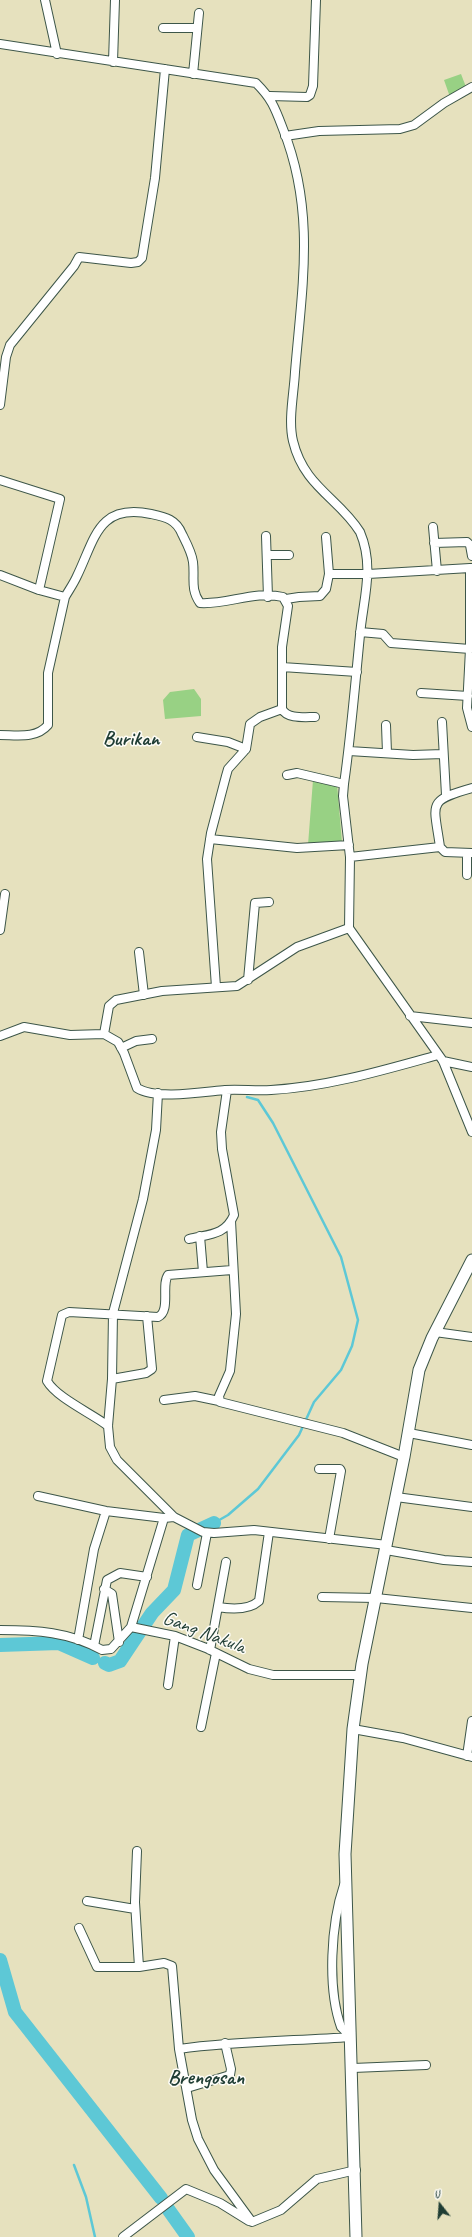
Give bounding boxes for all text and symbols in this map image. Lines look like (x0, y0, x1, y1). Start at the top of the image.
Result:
district label: Burikan (103, 726, 159, 752)
street label: Gang Nakula (159, 1606, 249, 1660)
district label: Brengosan (168, 2065, 244, 2091)
north arrow (420, 2185, 460, 2225)
text: U (432, 2186, 441, 2201)

